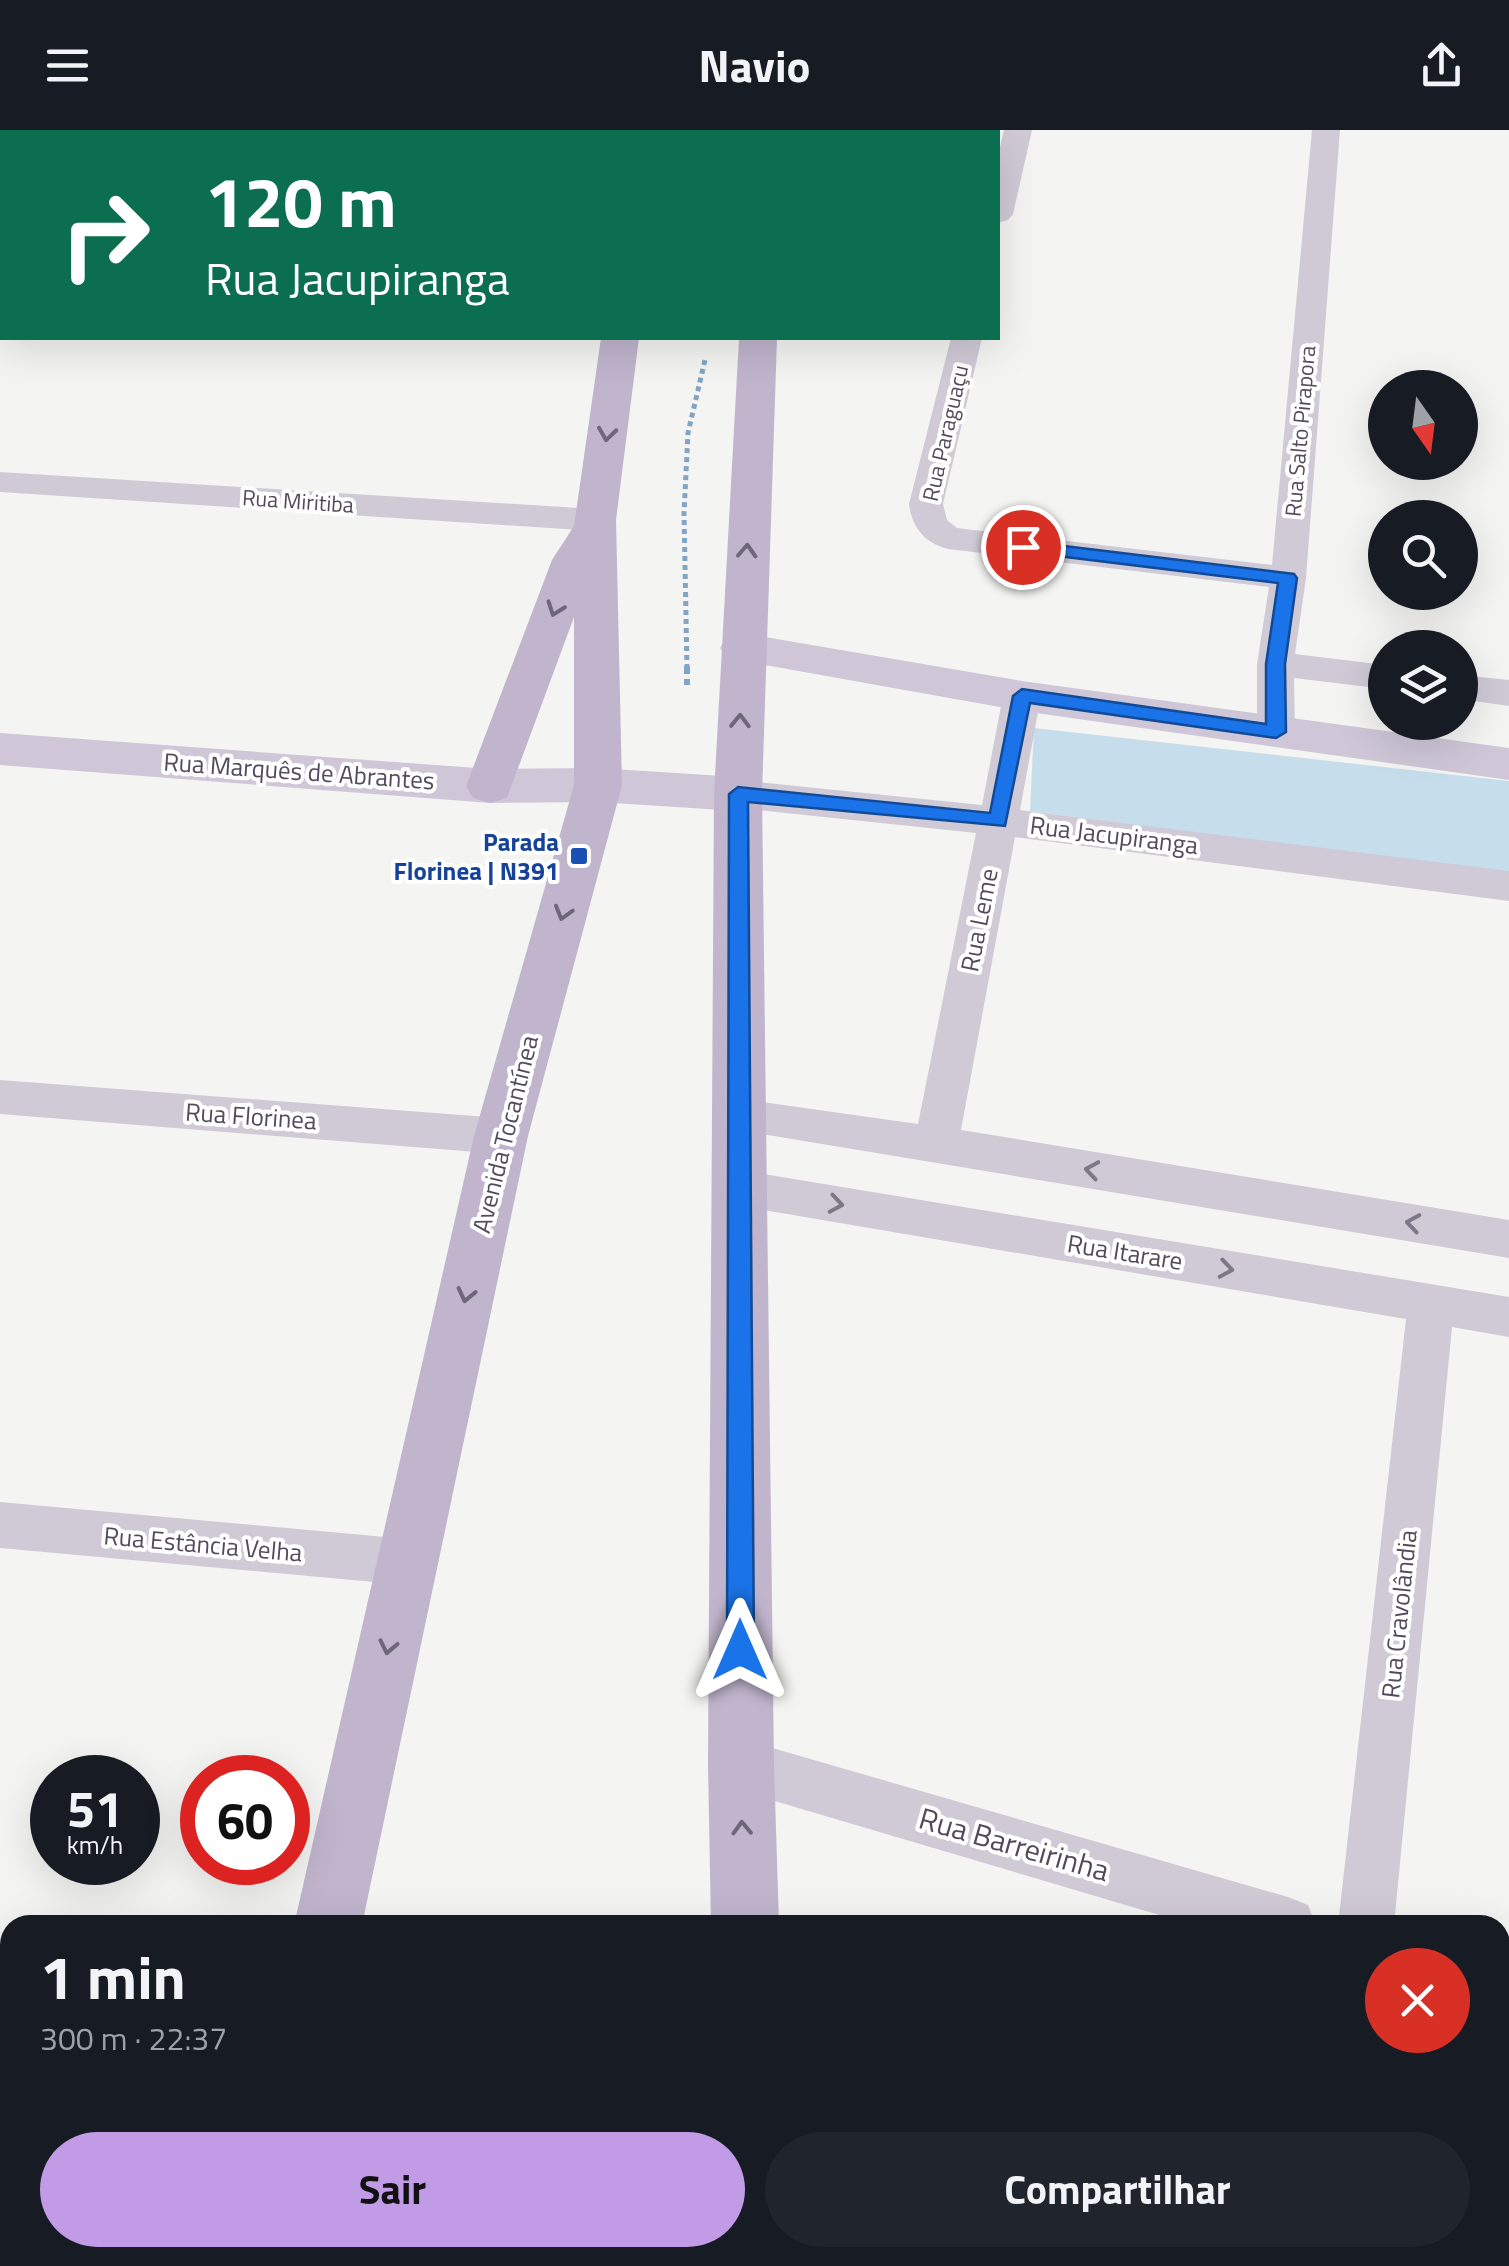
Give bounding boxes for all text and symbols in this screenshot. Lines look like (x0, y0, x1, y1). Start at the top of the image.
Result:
text: Navio (699, 31, 810, 99)
icon: menu (40, 38, 95, 93)
icon: share (1414, 38, 1469, 93)
text: 120 m (205, 148, 397, 254)
icon: right (40, 170, 170, 300)
text: Rua Jacupiranga (205, 244, 510, 312)
street label: Rua Salto Pirapora (1276, 344, 1324, 518)
street label: Rua Paraguaçu (913, 361, 977, 505)
north arrow (1368, 370, 1478, 480)
map controls (1368, 370, 1478, 740)
one-way arrow (597, 426, 618, 442)
street label: Rua Miritiba (241, 480, 355, 522)
button: search (1368, 500, 1478, 610)
pin (981, 505, 1066, 590)
icon: arrive (996, 520, 1051, 575)
one-way arrow (736, 542, 757, 558)
one-way arrow (547, 599, 567, 617)
button: layers (1368, 630, 1478, 740)
one-way arrow (730, 712, 751, 728)
street label: Rua Marquês de Abrantes (162, 743, 436, 799)
street label: Rua Jacupiranga (1028, 806, 1201, 864)
place label: Parada Florinea | N391 (394, 823, 559, 890)
marker: Parada Florinea | N391 (568, 845, 590, 867)
street label: Rua Leme (950, 865, 1008, 975)
one-way arrow (554, 903, 575, 921)
street label: Avenida Tocantínea (462, 1031, 548, 1237)
street label: Rua Florinea (184, 1092, 318, 1140)
one-way arrow (1084, 1160, 1101, 1181)
one-way arrow (828, 1193, 845, 1214)
one-way arrow (1405, 1213, 1421, 1234)
street label: Rua Itarare (1065, 1224, 1185, 1280)
one-way arrow (1218, 1258, 1234, 1279)
one-way arrow (457, 1286, 478, 1303)
street label: Rua Estância Velha (102, 1516, 304, 1572)
street label: Rua Cravolândia (1371, 1527, 1427, 1700)
position arrow (688, 1598, 792, 1702)
one-way arrow (379, 1638, 400, 1655)
speed limit sign: 60 (180, 1755, 310, 1885)
text: 51 (67, 1770, 123, 1846)
street label: Rua Barreirinha (914, 1795, 1115, 1893)
one-way arrow (732, 1819, 753, 1835)
text: km/h (67, 1826, 123, 1864)
text: 1 min (40, 1931, 186, 2022)
button: close (1365, 1948, 1470, 2053)
text: 300 m · 22:37 (40, 2014, 227, 2062)
button: Sair (40, 2132, 745, 2247)
button: Compartilhar (765, 2132, 1470, 2247)

